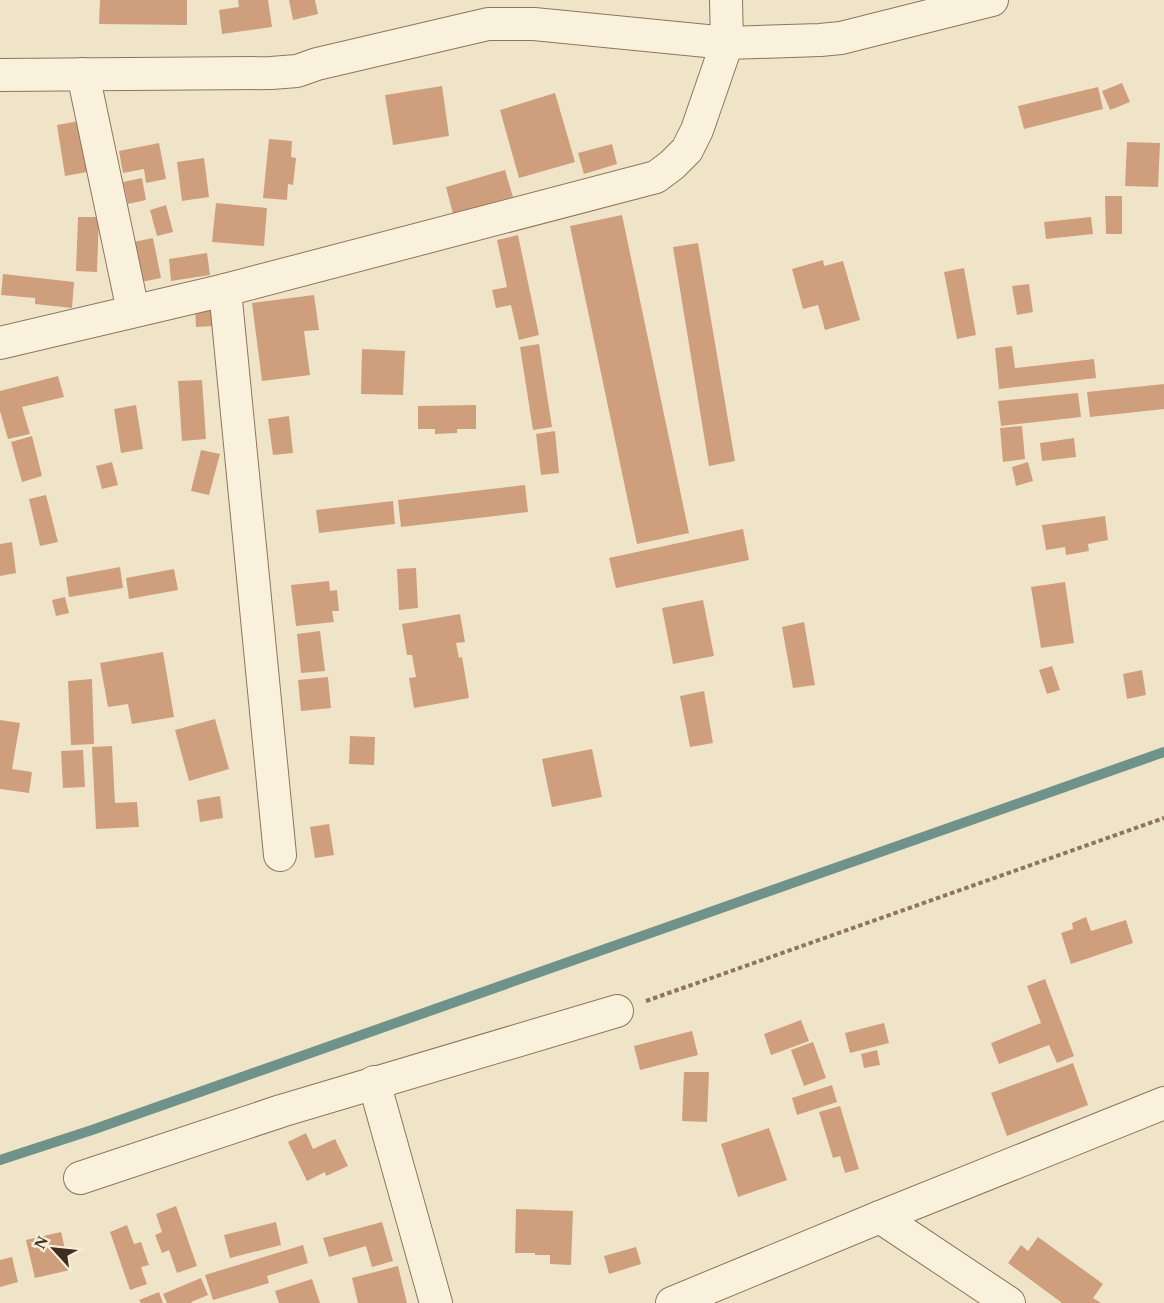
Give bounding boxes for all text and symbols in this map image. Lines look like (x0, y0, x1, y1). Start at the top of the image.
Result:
north arrow (24, 1219, 84, 1279)
text: N (31, 1233, 51, 1251)

